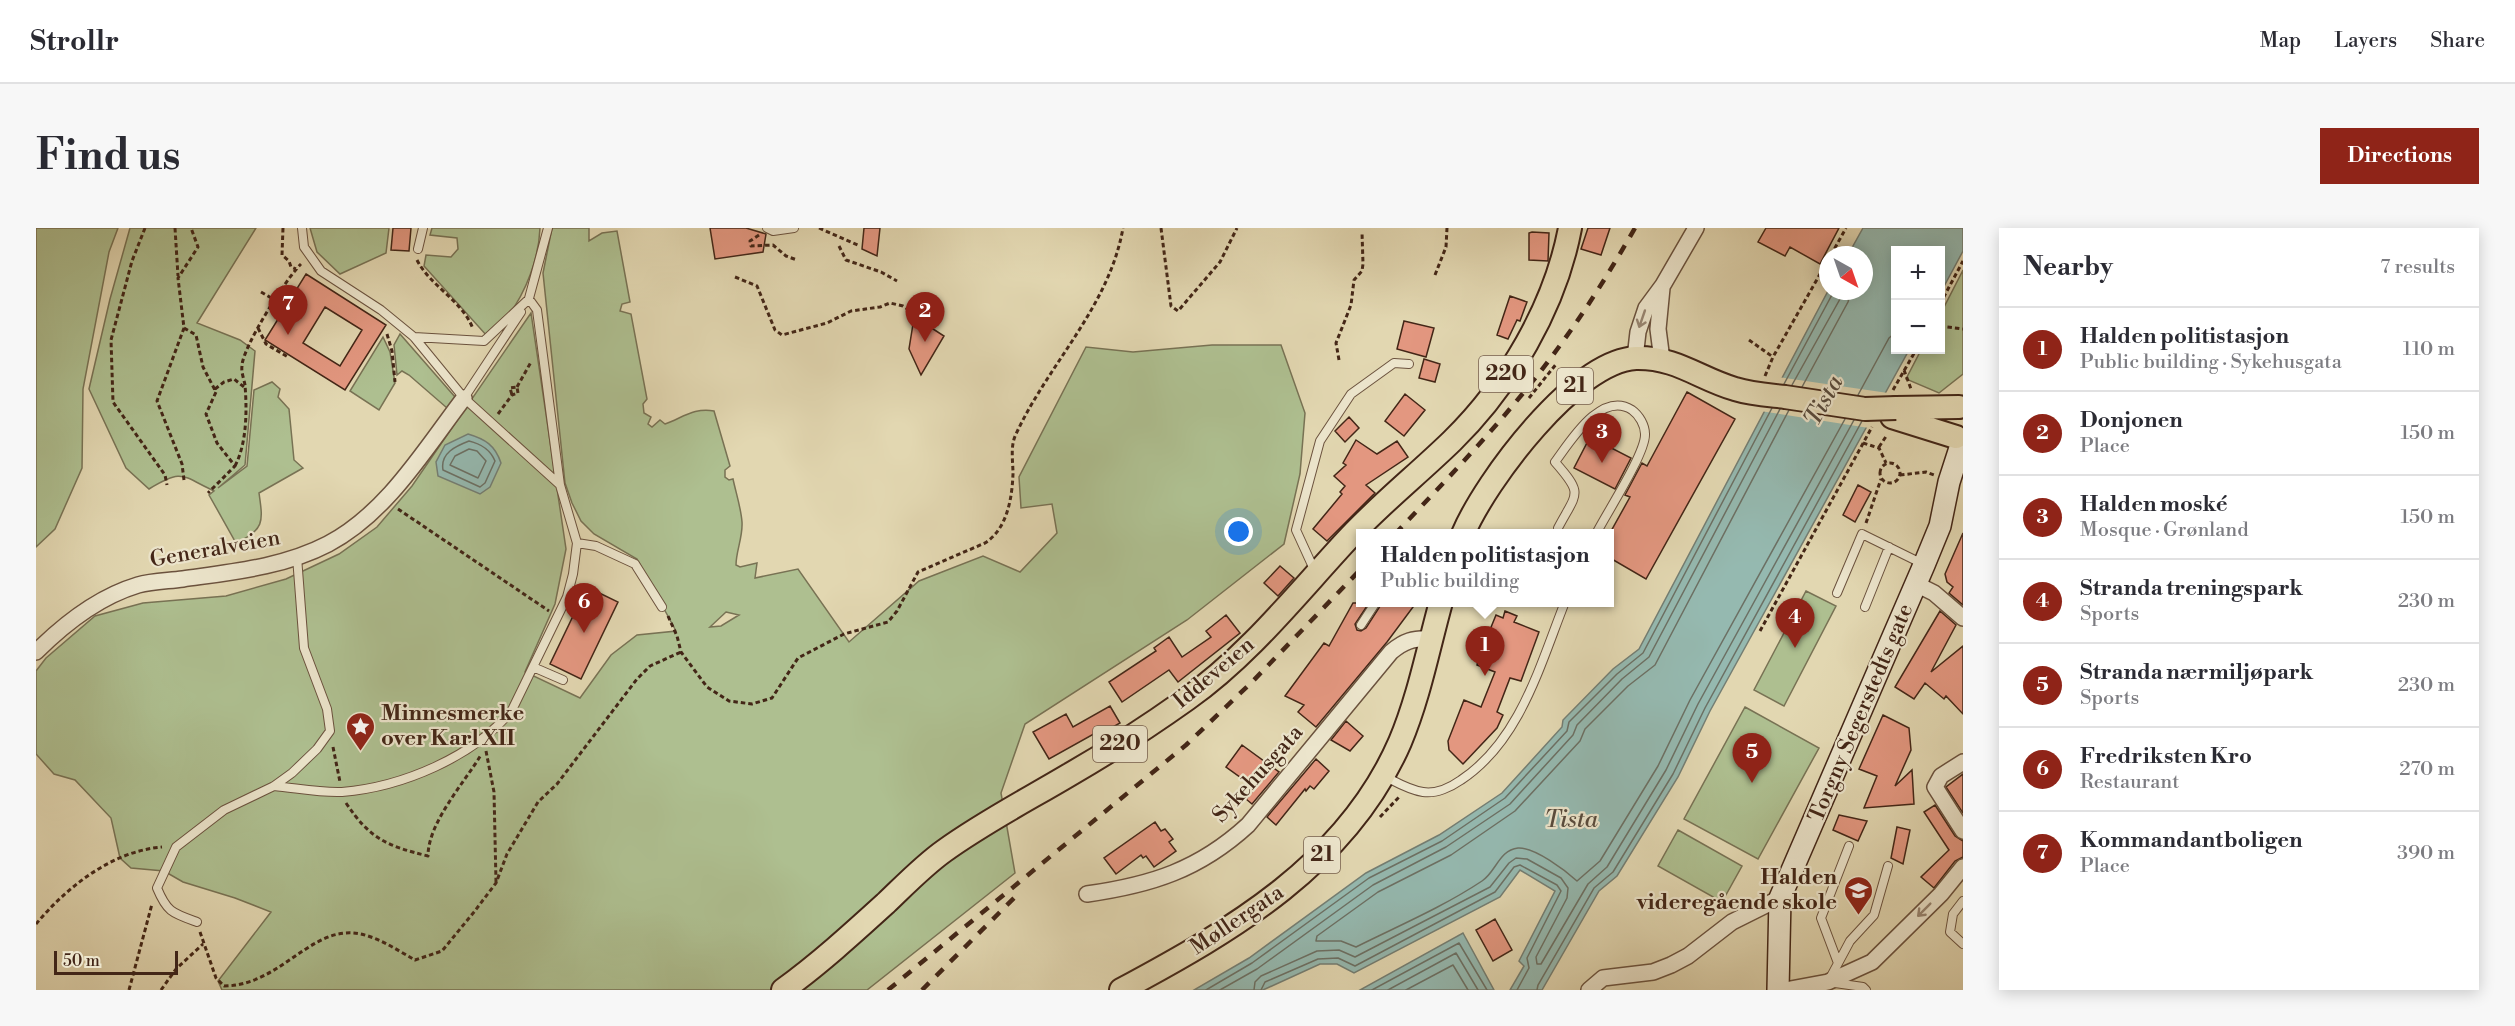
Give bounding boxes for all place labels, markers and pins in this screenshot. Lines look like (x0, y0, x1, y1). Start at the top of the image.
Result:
pin: 7 (268, 285, 308, 335)
pin: 2 (906, 292, 944, 342)
pin: 3 (1582, 414, 1622, 463)
pin: 6 (564, 584, 604, 633)
pin: 4 (1776, 598, 1814, 648)
pin: 1 (1466, 626, 1504, 676)
place label: Minnesmerke over Karl XII (381, 700, 524, 752)
place icon: Minnesmerke over Karl XII (344, 710, 376, 752)
pin: 5 (1732, 734, 1772, 783)
place label: Halden videregående skole (1636, 864, 1837, 916)
school or university icon: Halden videregående skole (1842, 874, 1874, 916)

